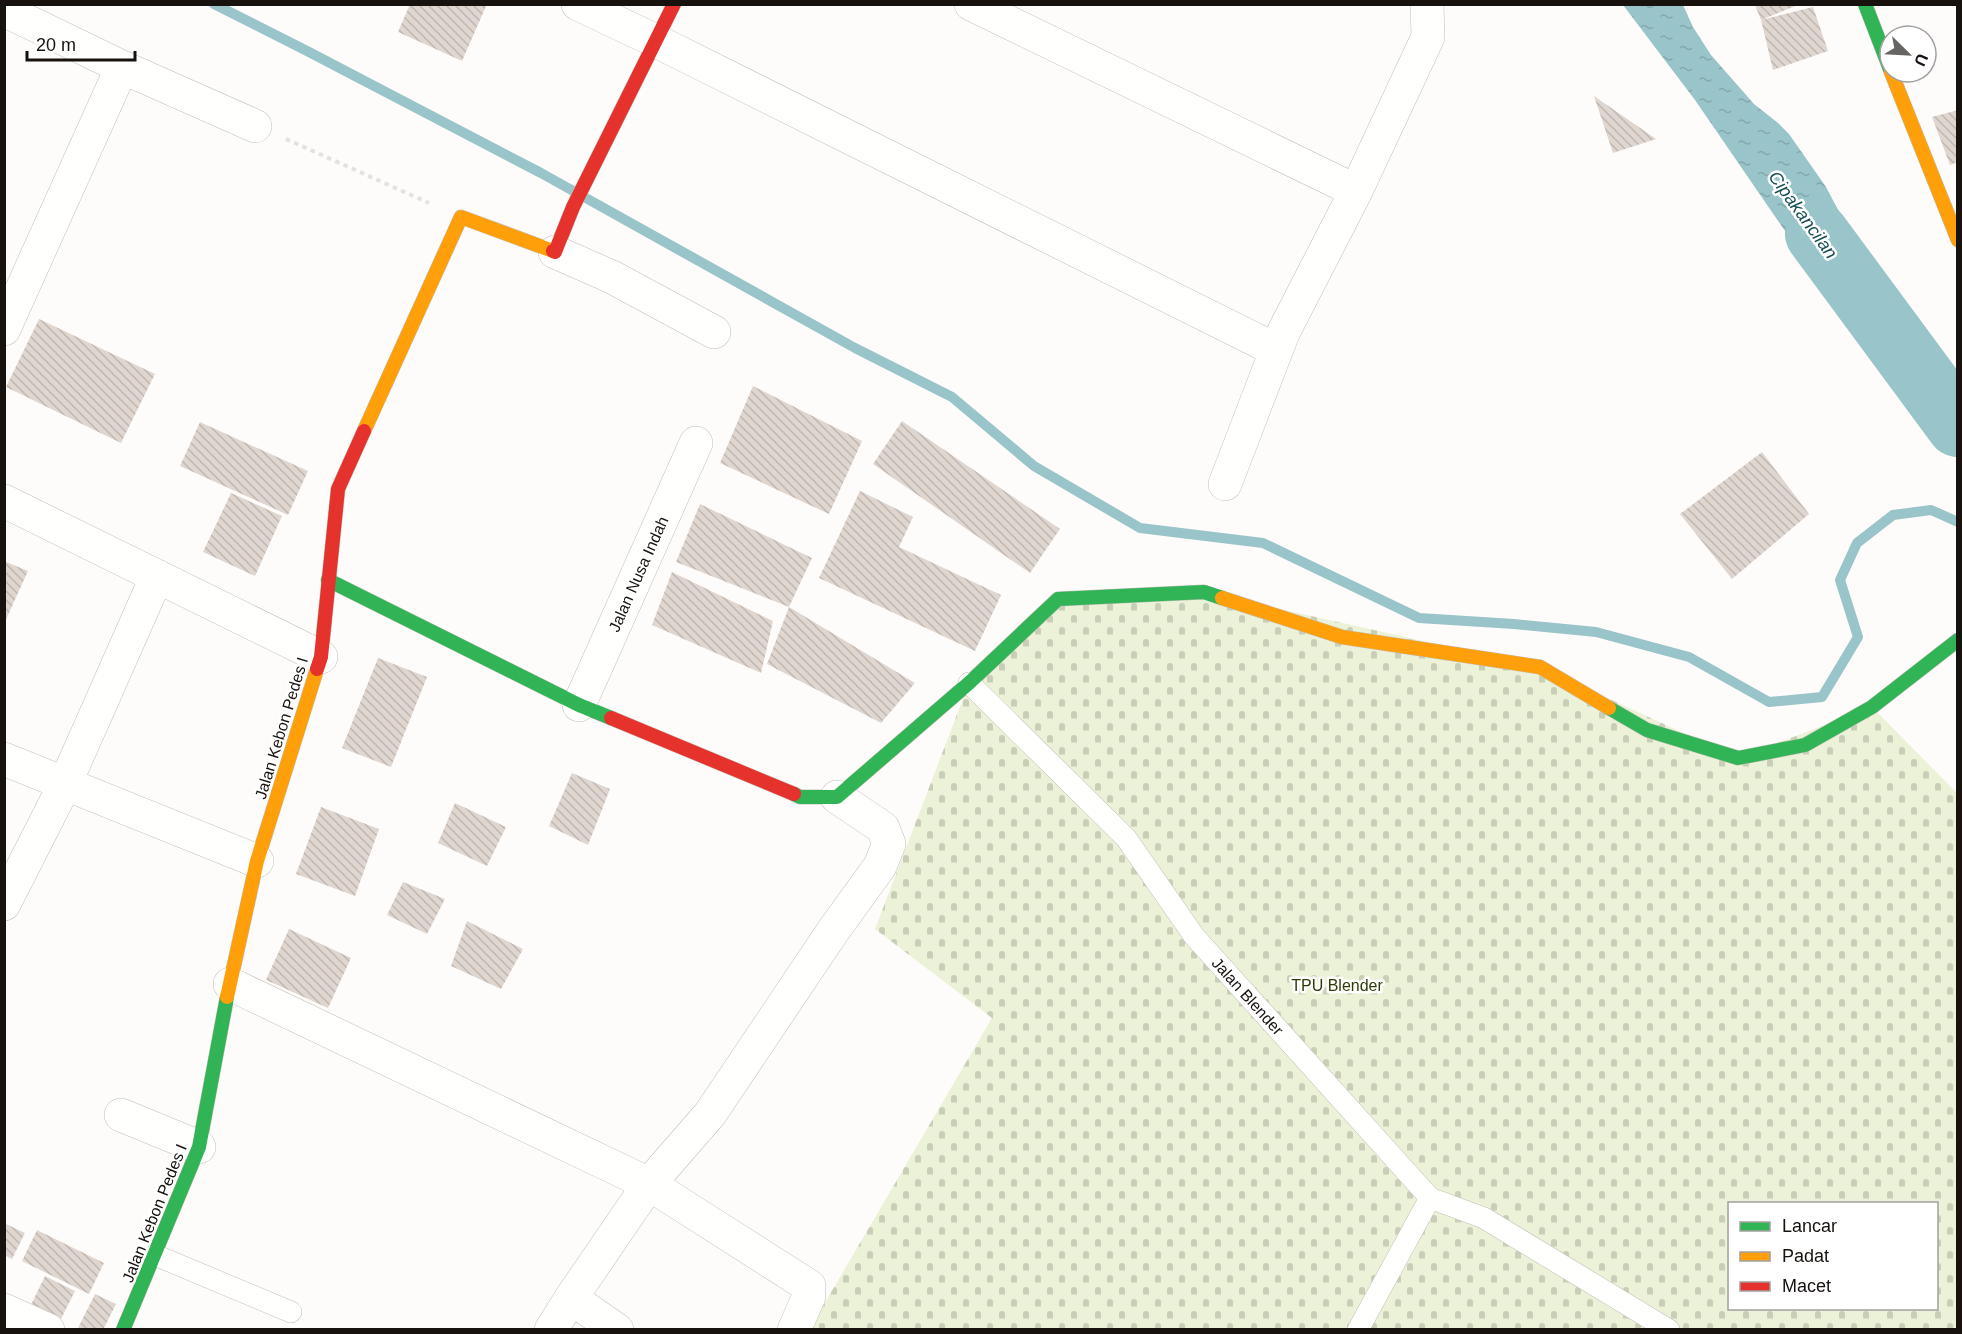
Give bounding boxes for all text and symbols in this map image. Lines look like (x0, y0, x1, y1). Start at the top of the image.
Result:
scale bar (27, 24, 135, 62)
north arrow (1878, 24, 1938, 84)
text: 20 m (36, 35, 76, 55)
text: U (1911, 51, 1931, 69)
water label: Cipakancilan (1765, 167, 1841, 263)
street label: Jalan Nusa Indah (605, 514, 672, 635)
street label: Jalan Kebon Pedes I (252, 655, 311, 801)
street label: Jalan Blender (1209, 954, 1287, 1039)
park label: TPU Blender (1291, 977, 1383, 994)
street label: Jalan Kebon Pedes I (119, 1142, 190, 1285)
legend (1728, 1202, 1938, 1310)
text: Lancar (1782, 1216, 1837, 1236)
text: Padat (1782, 1246, 1829, 1266)
text: Macet (1782, 1276, 1831, 1296)

